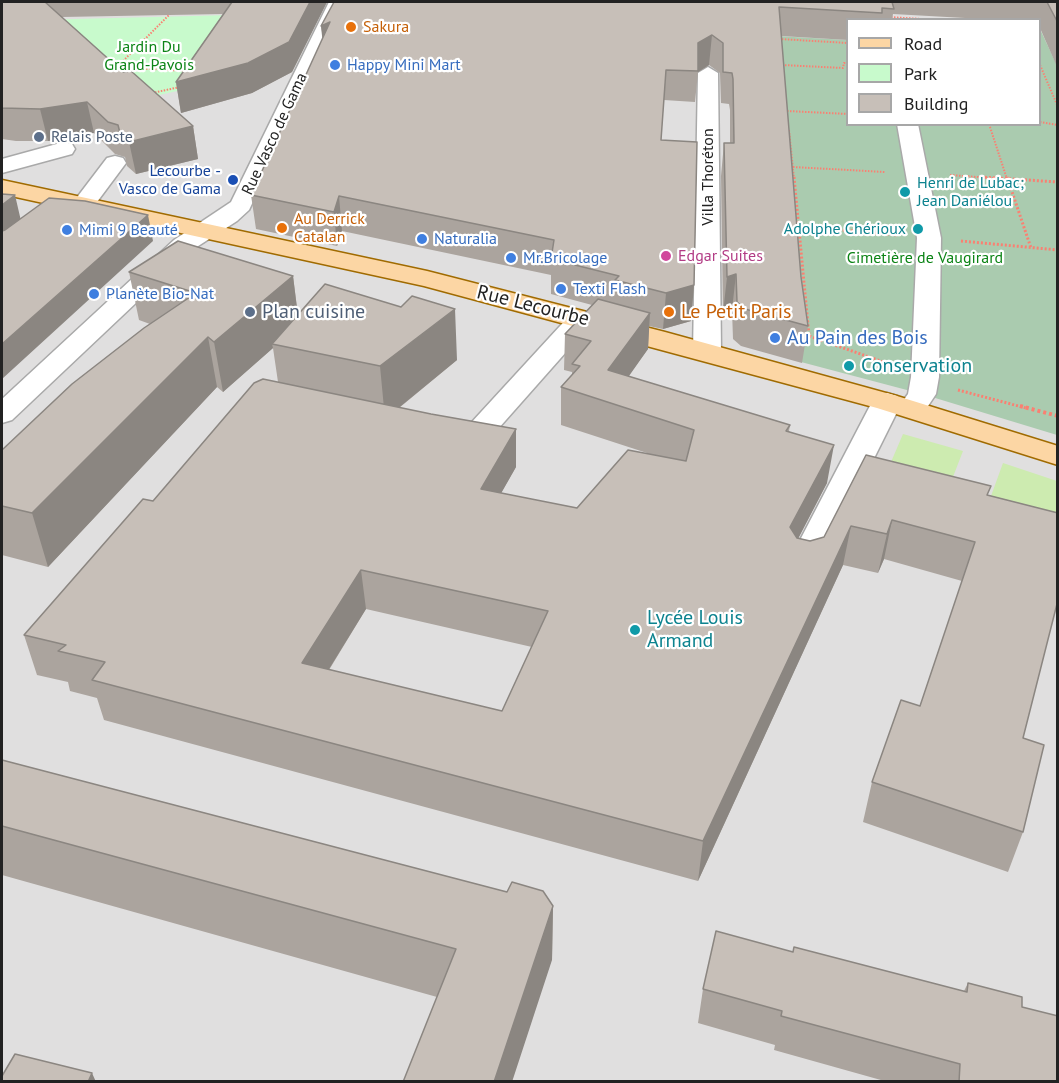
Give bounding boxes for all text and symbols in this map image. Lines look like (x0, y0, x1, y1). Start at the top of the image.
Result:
place label: Sakura (363, 17, 409, 37)
legend (846, 18, 1041, 126)
marker: Sakura (344, 20, 358, 34)
text: Road (904, 32, 942, 55)
park label: Jardin Du Grand-Pavois (104, 37, 194, 75)
place label: Happy Mini Mart (347, 55, 461, 75)
marker: Happy Mini Mart (328, 58, 342, 72)
text: Park (904, 62, 937, 85)
street label: Rue Vasco de Gama (238, 70, 312, 198)
text: Building (904, 92, 968, 115)
place label: Relais Poste (51, 127, 133, 147)
street label: Villa Thoréton (698, 128, 718, 226)
marker: Relais Poste (32, 130, 46, 144)
place label: Lecourbe - Vasco de Gama (119, 161, 221, 199)
marker: Lecourbe - Vasco de Gama (226, 173, 240, 187)
place label: Henri de Lubac; Jean Daniélou (917, 173, 1024, 211)
marker: Henri de Lubac; Jean Daniélou (898, 185, 912, 199)
place label: Au Derrick Catalan (294, 209, 365, 247)
place label: Adolphe Chérioux (784, 219, 906, 239)
place label: Mimi 9 Beauté (79, 220, 178, 240)
marker: Au Derrick Catalan (275, 221, 289, 235)
marker: Adolphe Chérioux (911, 222, 925, 236)
marker: Mimi 9 Beauté (60, 223, 74, 237)
place label: Naturalia (434, 229, 497, 249)
marker: Naturalia (415, 232, 429, 246)
place label: Edgar Suites (678, 246, 763, 266)
place label: Mr.Bricolage (523, 248, 607, 268)
park label: Cimetière de Vaugirard (847, 248, 1003, 268)
marker: Edgar Suites (659, 249, 673, 263)
marker: Mr.Bricolage (504, 251, 518, 265)
place label: Texti Flash (573, 279, 646, 299)
street label: Rue Lecourbe (474, 280, 592, 332)
marker: Texti Flash (554, 282, 568, 296)
place label: Planète Bio-Nat (106, 284, 214, 304)
marker: Planète Bio-Nat (87, 287, 101, 301)
place label: Plan cuisine (262, 300, 365, 324)
place label: Le Petit Paris (681, 300, 792, 324)
marker: Plan cuisine (243, 305, 257, 319)
marker: Le Petit Paris (662, 305, 676, 319)
place label: Au Pain des Bois (787, 326, 928, 350)
marker: Au Pain des Bois (768, 331, 782, 345)
place label: Conservation (861, 354, 972, 378)
marker: Conservation (842, 359, 856, 373)
place label: Lycée Louis Armand (647, 606, 743, 653)
marker: Lycée Louis Armand (628, 623, 642, 637)

